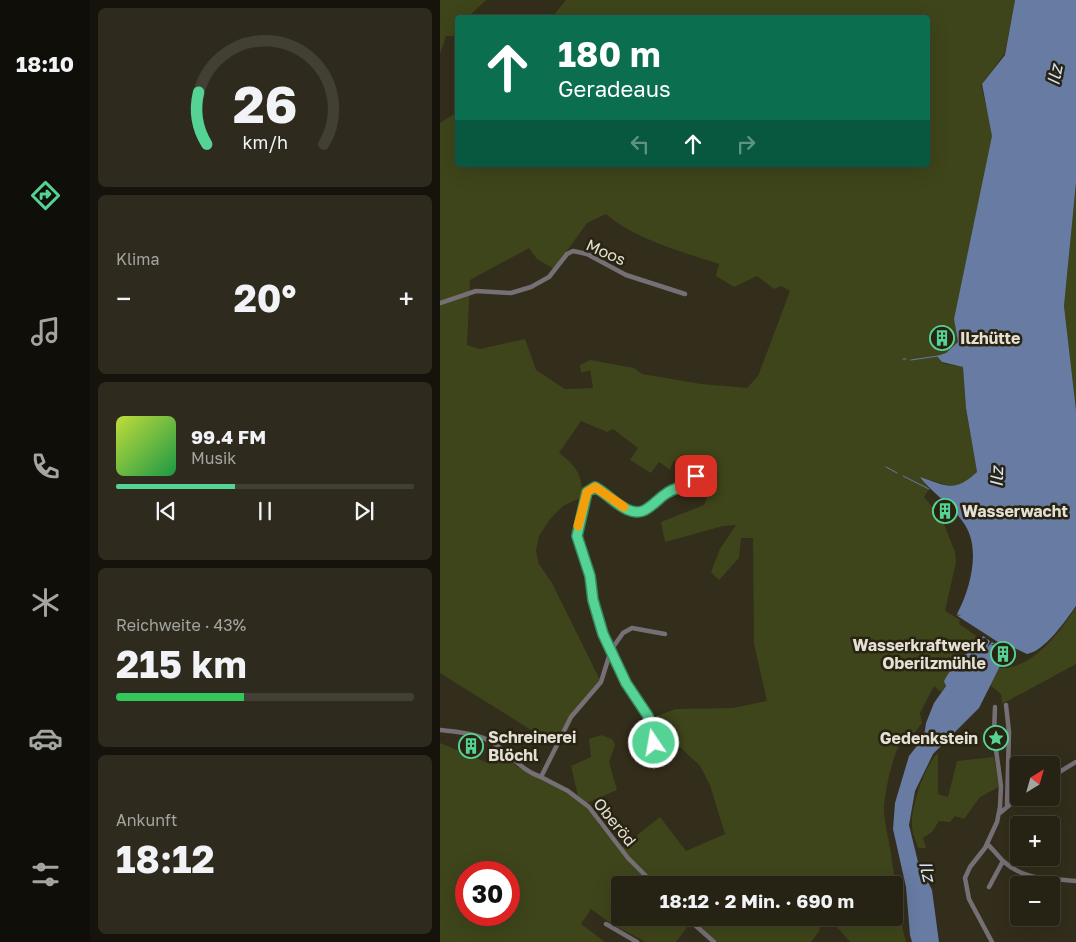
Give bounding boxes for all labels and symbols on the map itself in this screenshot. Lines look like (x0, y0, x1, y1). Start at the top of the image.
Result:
water label: Ilz (1041, 61, 1067, 87)
street label: Moos (583, 234, 629, 270)
building icon: Ilzhütte (929, 325, 955, 351)
place label: Ilzhütte (960, 328, 1020, 348)
pin (675, 455, 717, 497)
water label: Ilz (985, 465, 1007, 488)
building icon: Wasserwacht (932, 498, 958, 524)
place label: Wasserwacht (962, 501, 1068, 521)
place label: Wasserkraftwerk Oberilzmühle (852, 635, 987, 673)
building icon: Wasserkraftwerk Oberilzmühle (990, 641, 1016, 667)
position arrow (627, 716, 679, 768)
place icon: Gedenkstein (983, 725, 1009, 751)
place label: Schreinerei Blöchl (488, 727, 576, 765)
place label: Gedenkstein (880, 728, 978, 748)
building icon: Schreinerei Blöchl (458, 733, 484, 759)
north arrow (1010, 756, 1060, 806)
street label: Oberöd (589, 794, 641, 850)
water label: Ilz (915, 858, 942, 886)
speed limit sign: 30 (455, 861, 520, 926)

